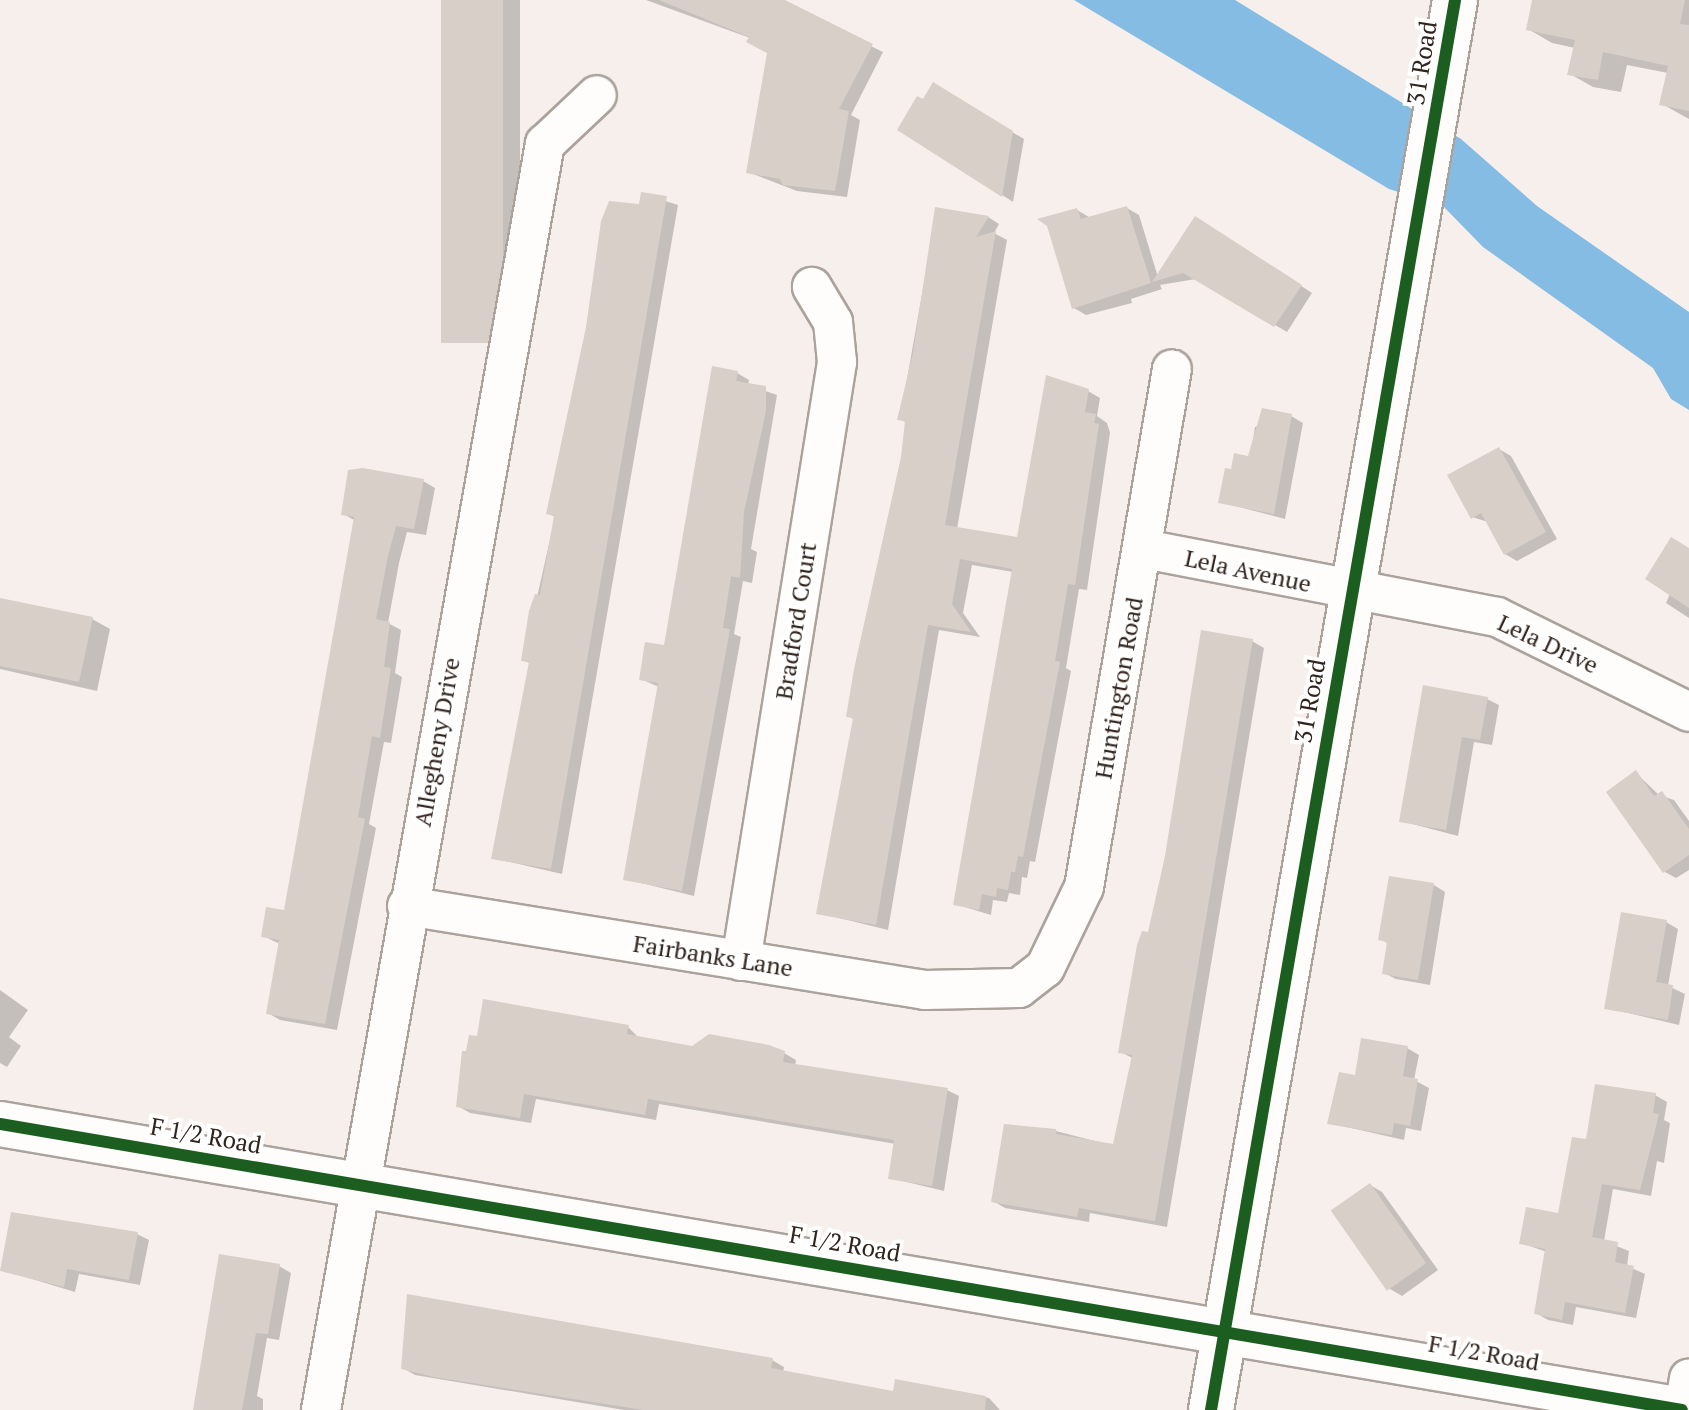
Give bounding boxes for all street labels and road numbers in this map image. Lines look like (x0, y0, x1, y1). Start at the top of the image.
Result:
street label: 31 Road (1401, 19, 1443, 107)
street label: Bradford Court (769, 540, 823, 702)
street label: Lela Avenue (1182, 544, 1314, 598)
street label: Huntington Road (1089, 595, 1149, 781)
street label: Lela Drive (1493, 608, 1603, 680)
street label: Allegheny Drive (408, 655, 466, 829)
street label: 31 Road (1288, 657, 1332, 745)
street label: Fairbanks Lane (631, 929, 795, 983)
street label: F 1/2 Road (148, 1112, 264, 1160)
street label: F 1/2 Road (787, 1220, 903, 1268)
street label: F 1/2 Road (1426, 1329, 1542, 1377)

